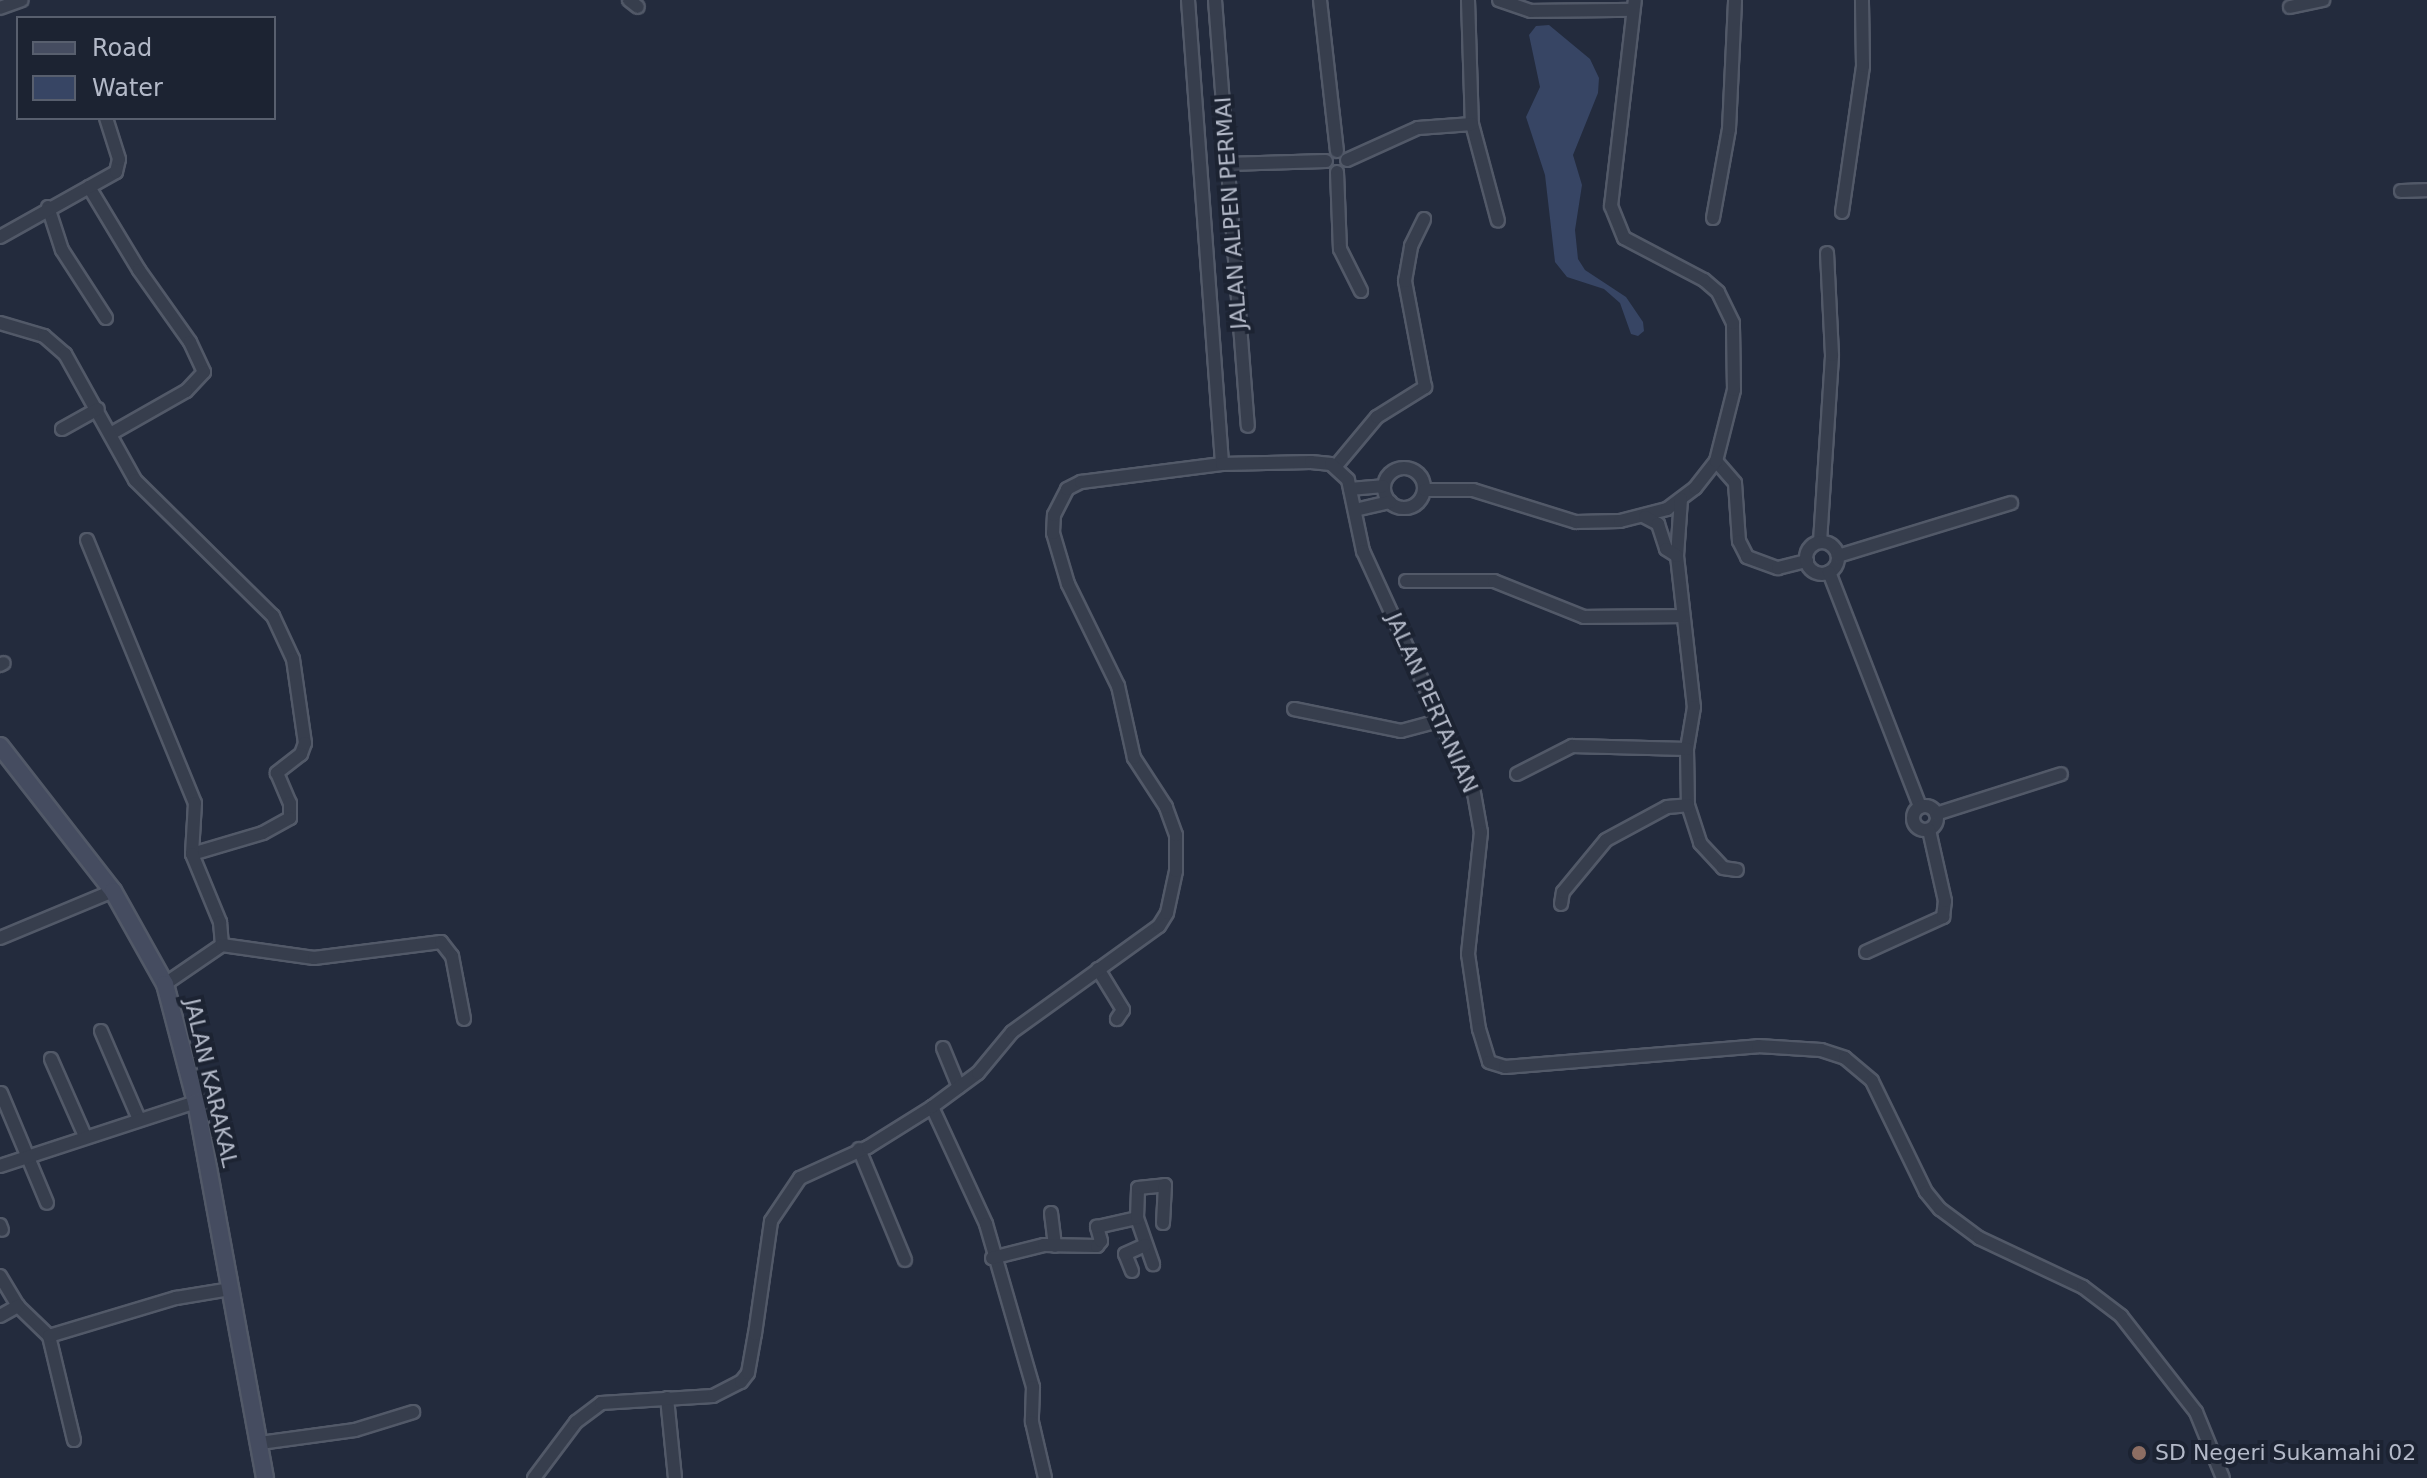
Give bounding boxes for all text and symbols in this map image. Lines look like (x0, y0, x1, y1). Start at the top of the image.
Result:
legend (16, 16, 276, 120)
text: Road (92, 34, 152, 62)
text: Water (92, 74, 163, 102)
street label: JALAN ALPEN PERMAI (1210, 96, 1252, 330)
street label: JALAN PERTANIAN (1380, 609, 1484, 797)
street label: JALAN KARAKAL (179, 996, 243, 1170)
place label: SD Negeri Sukamahi 02 (2155, 1440, 2416, 1466)
marker: SD Negeri Sukamahi 02 (2130, 1444, 2148, 1462)

